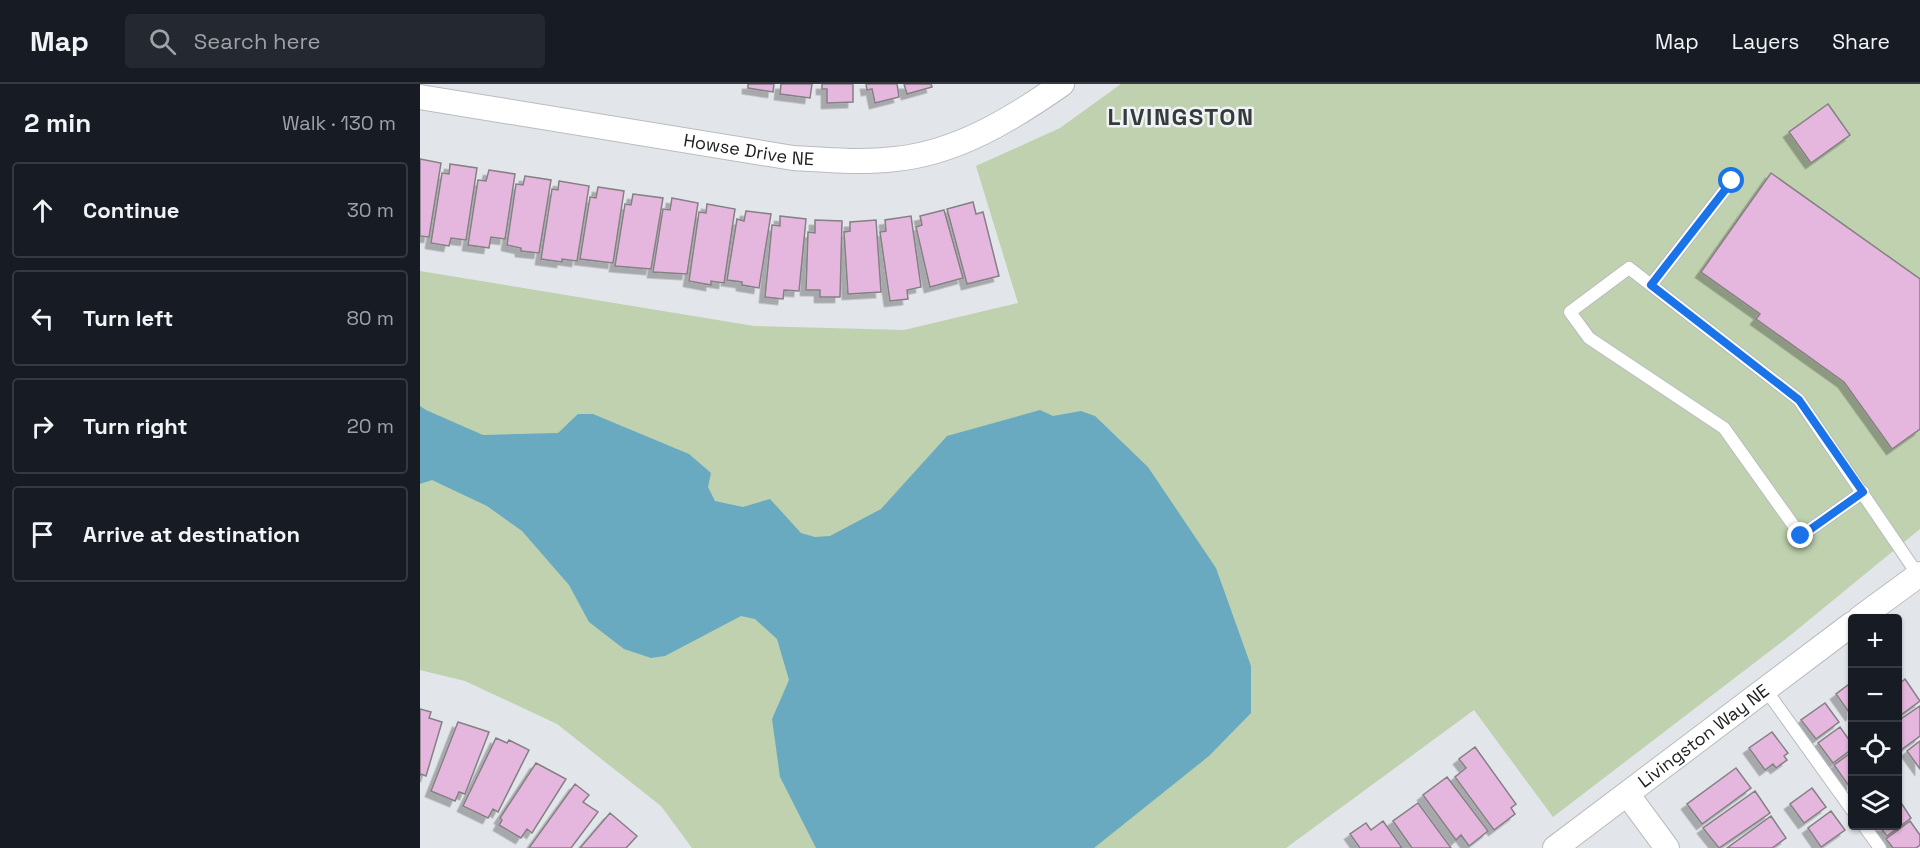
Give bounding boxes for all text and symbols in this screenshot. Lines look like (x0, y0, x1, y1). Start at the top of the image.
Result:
search box (125, 14, 545, 68)
text: Map (30, 23, 89, 59)
icon: search (146, 25, 179, 58)
text: Search here (194, 27, 321, 55)
text: Map (1655, 28, 1699, 55)
text: Layers (1732, 28, 1799, 55)
text: Share (1832, 28, 1890, 55)
district label: LIVINGSTON (1107, 101, 1255, 132)
text: 2 min (24, 106, 91, 140)
text: Walk · 130 m (282, 110, 396, 136)
street label: Howse Drive NE (682, 128, 815, 170)
route start (1718, 167, 1744, 193)
icon: ahead (26, 194, 59, 227)
text: Continue (83, 196, 179, 224)
text: 30 m (347, 197, 394, 223)
icon: left (26, 302, 59, 335)
text: Turn left (83, 304, 173, 332)
text: 80 m (346, 305, 394, 331)
icon: right (26, 410, 59, 443)
text: Turn right (83, 412, 188, 440)
text: 20 m (347, 413, 394, 439)
icon: arrive (26, 518, 59, 551)
text: Arrive at destination (83, 520, 300, 548)
route end (1787, 522, 1813, 548)
map controls (1848, 614, 1902, 830)
button: + (1848, 614, 1902, 668)
button: − (1848, 668, 1902, 722)
street label: Livingston Way NE (1633, 679, 1773, 792)
button: locate (1848, 722, 1902, 776)
button: layers (1848, 776, 1902, 830)

